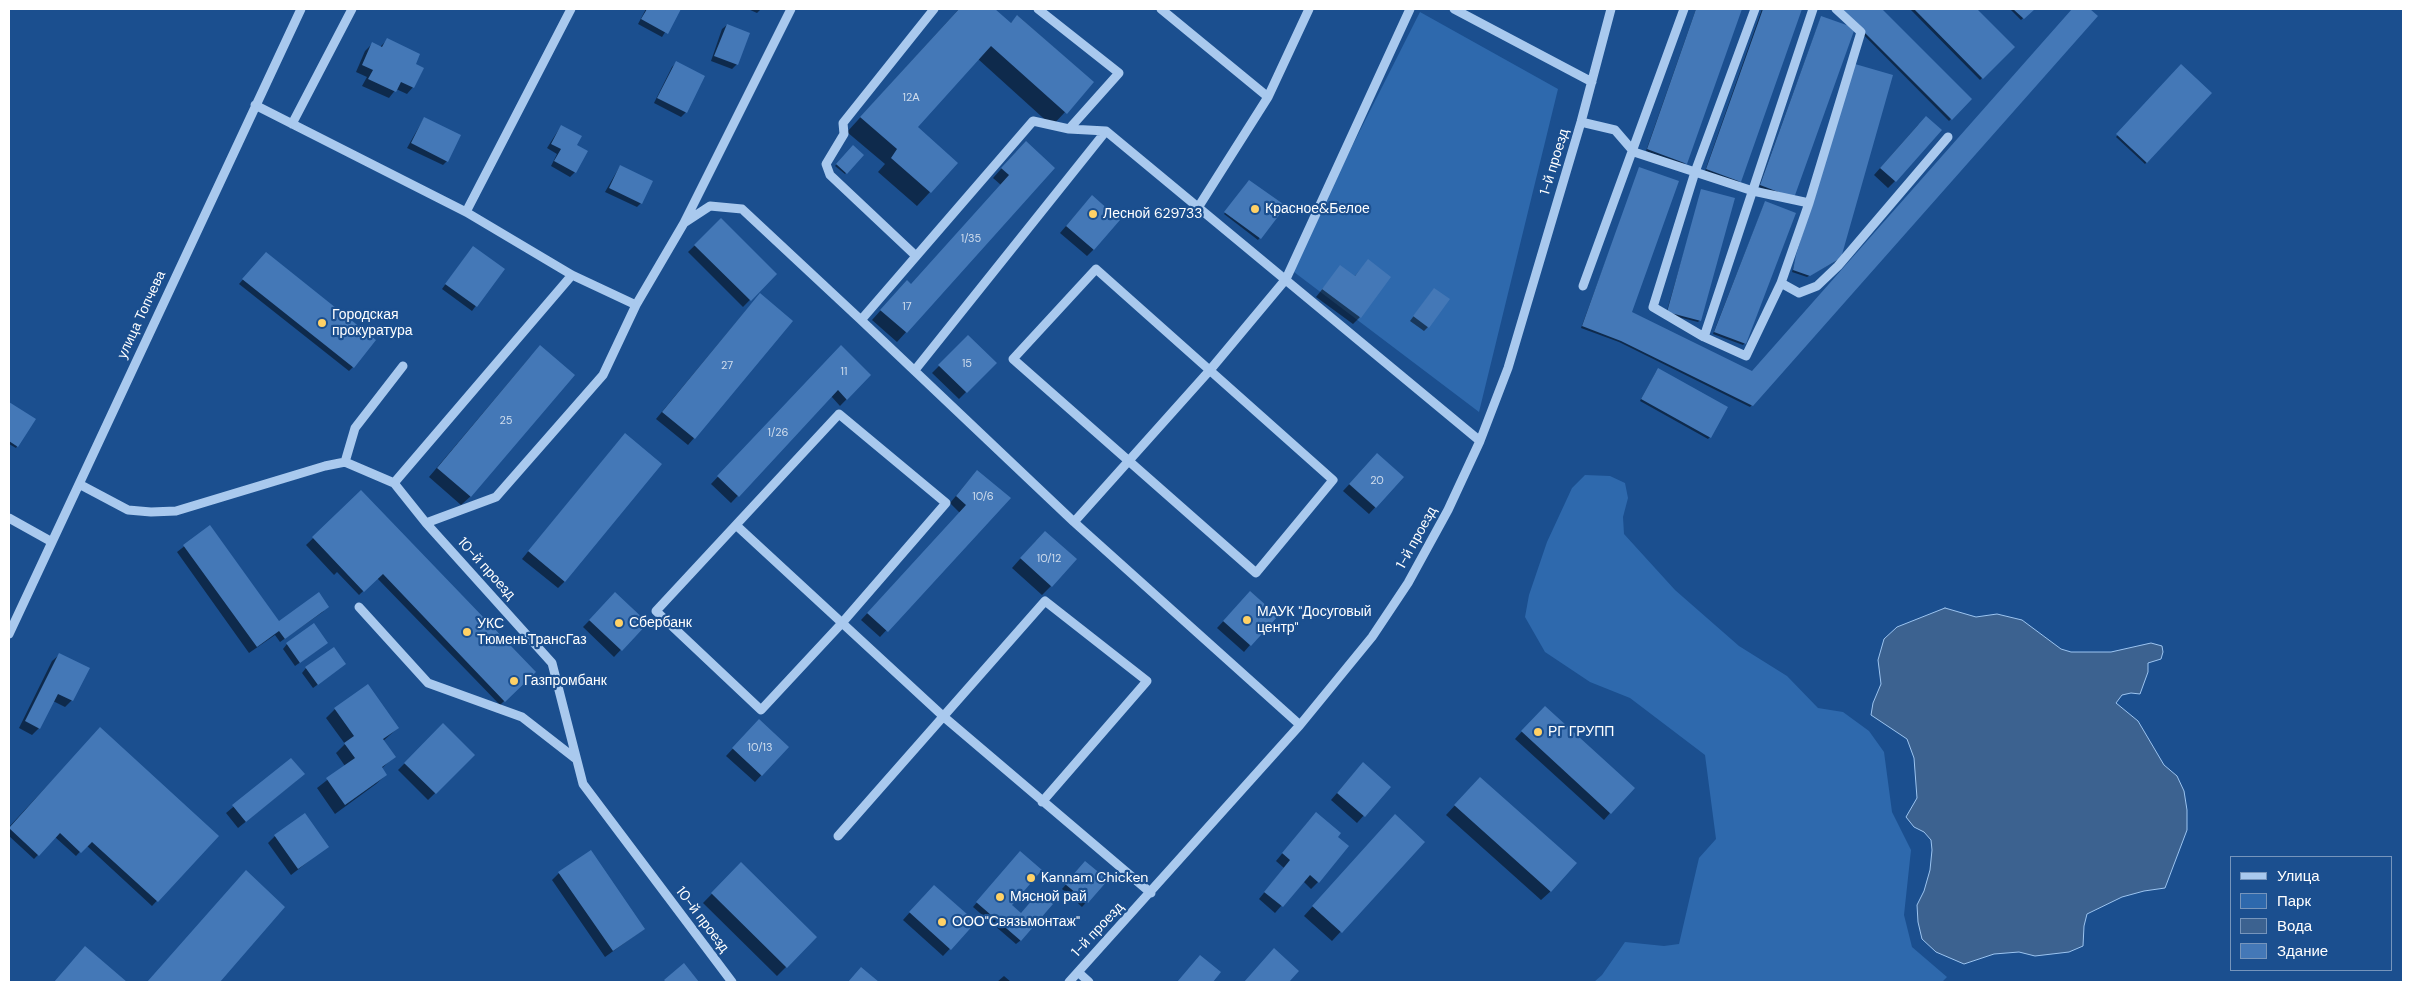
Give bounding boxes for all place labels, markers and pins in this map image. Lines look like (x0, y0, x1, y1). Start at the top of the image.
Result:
place label: Красное&Белое (1265, 201, 1370, 217)
marker: Красное&Белое (1249, 203, 1261, 215)
place label: Лесной 629733 (1103, 206, 1202, 222)
marker: Лесной 629733 (1087, 208, 1099, 220)
place label: Городская прокуратура (332, 307, 413, 340)
marker: Городская прокуратура (316, 317, 328, 329)
place label: МАУК "Досуговый центр" (1257, 604, 1372, 636)
marker: МАУК "Досуговый центр" (1241, 614, 1253, 626)
place label: Сбербанк (629, 615, 692, 631)
place label: УКС ТюменьТрансГаз (477, 616, 587, 648)
marker: Сбербанк (613, 617, 625, 629)
marker: УКС ТюменьТрансГаз (461, 626, 473, 638)
place label: Газпромбанк (524, 673, 607, 689)
marker: Газпромбанк (508, 675, 520, 687)
place label: РГ ГРУПП (1548, 724, 1614, 740)
marker: РГ ГРУПП (1532, 726, 1544, 738)
place label: Kannam Chicken (1041, 870, 1148, 886)
marker: Kannam Chicken (1025, 872, 1037, 884)
place label: Мясной рай (1010, 889, 1087, 905)
marker: Мясной рай (994, 891, 1006, 903)
place label: ООО"Связьмонтаж" (952, 914, 1080, 930)
marker: ООО"Связьмонтаж" (936, 916, 948, 928)

